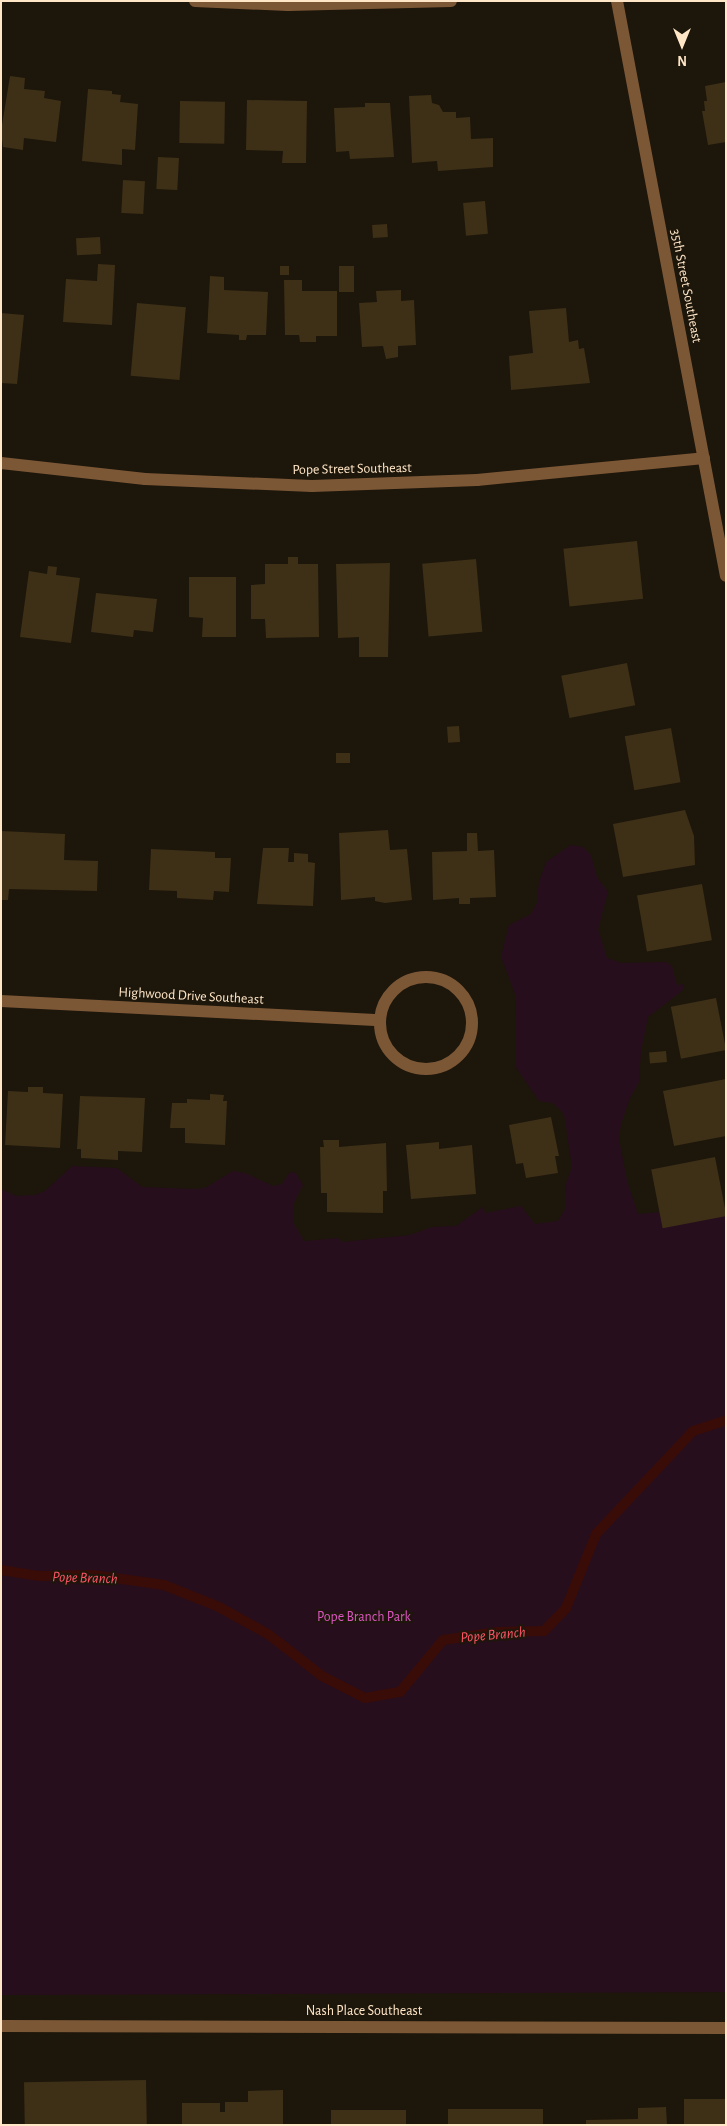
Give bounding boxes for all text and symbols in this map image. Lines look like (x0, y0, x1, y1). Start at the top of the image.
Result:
north arrow (657, 20, 707, 70)
text: N (677, 53, 687, 67)
street label: 35th Street Southeast (667, 228, 705, 344)
street label: Pope Street Southeast (292, 460, 412, 478)
street label: Highwood Drive Southeast (118, 984, 264, 1008)
water label: Pope Branch (52, 1568, 118, 1588)
park label: Pope Branch Park (317, 1609, 411, 1625)
water label: Pope Branch (460, 1623, 526, 1647)
street label: Nash Place Southeast (306, 2003, 422, 2019)

